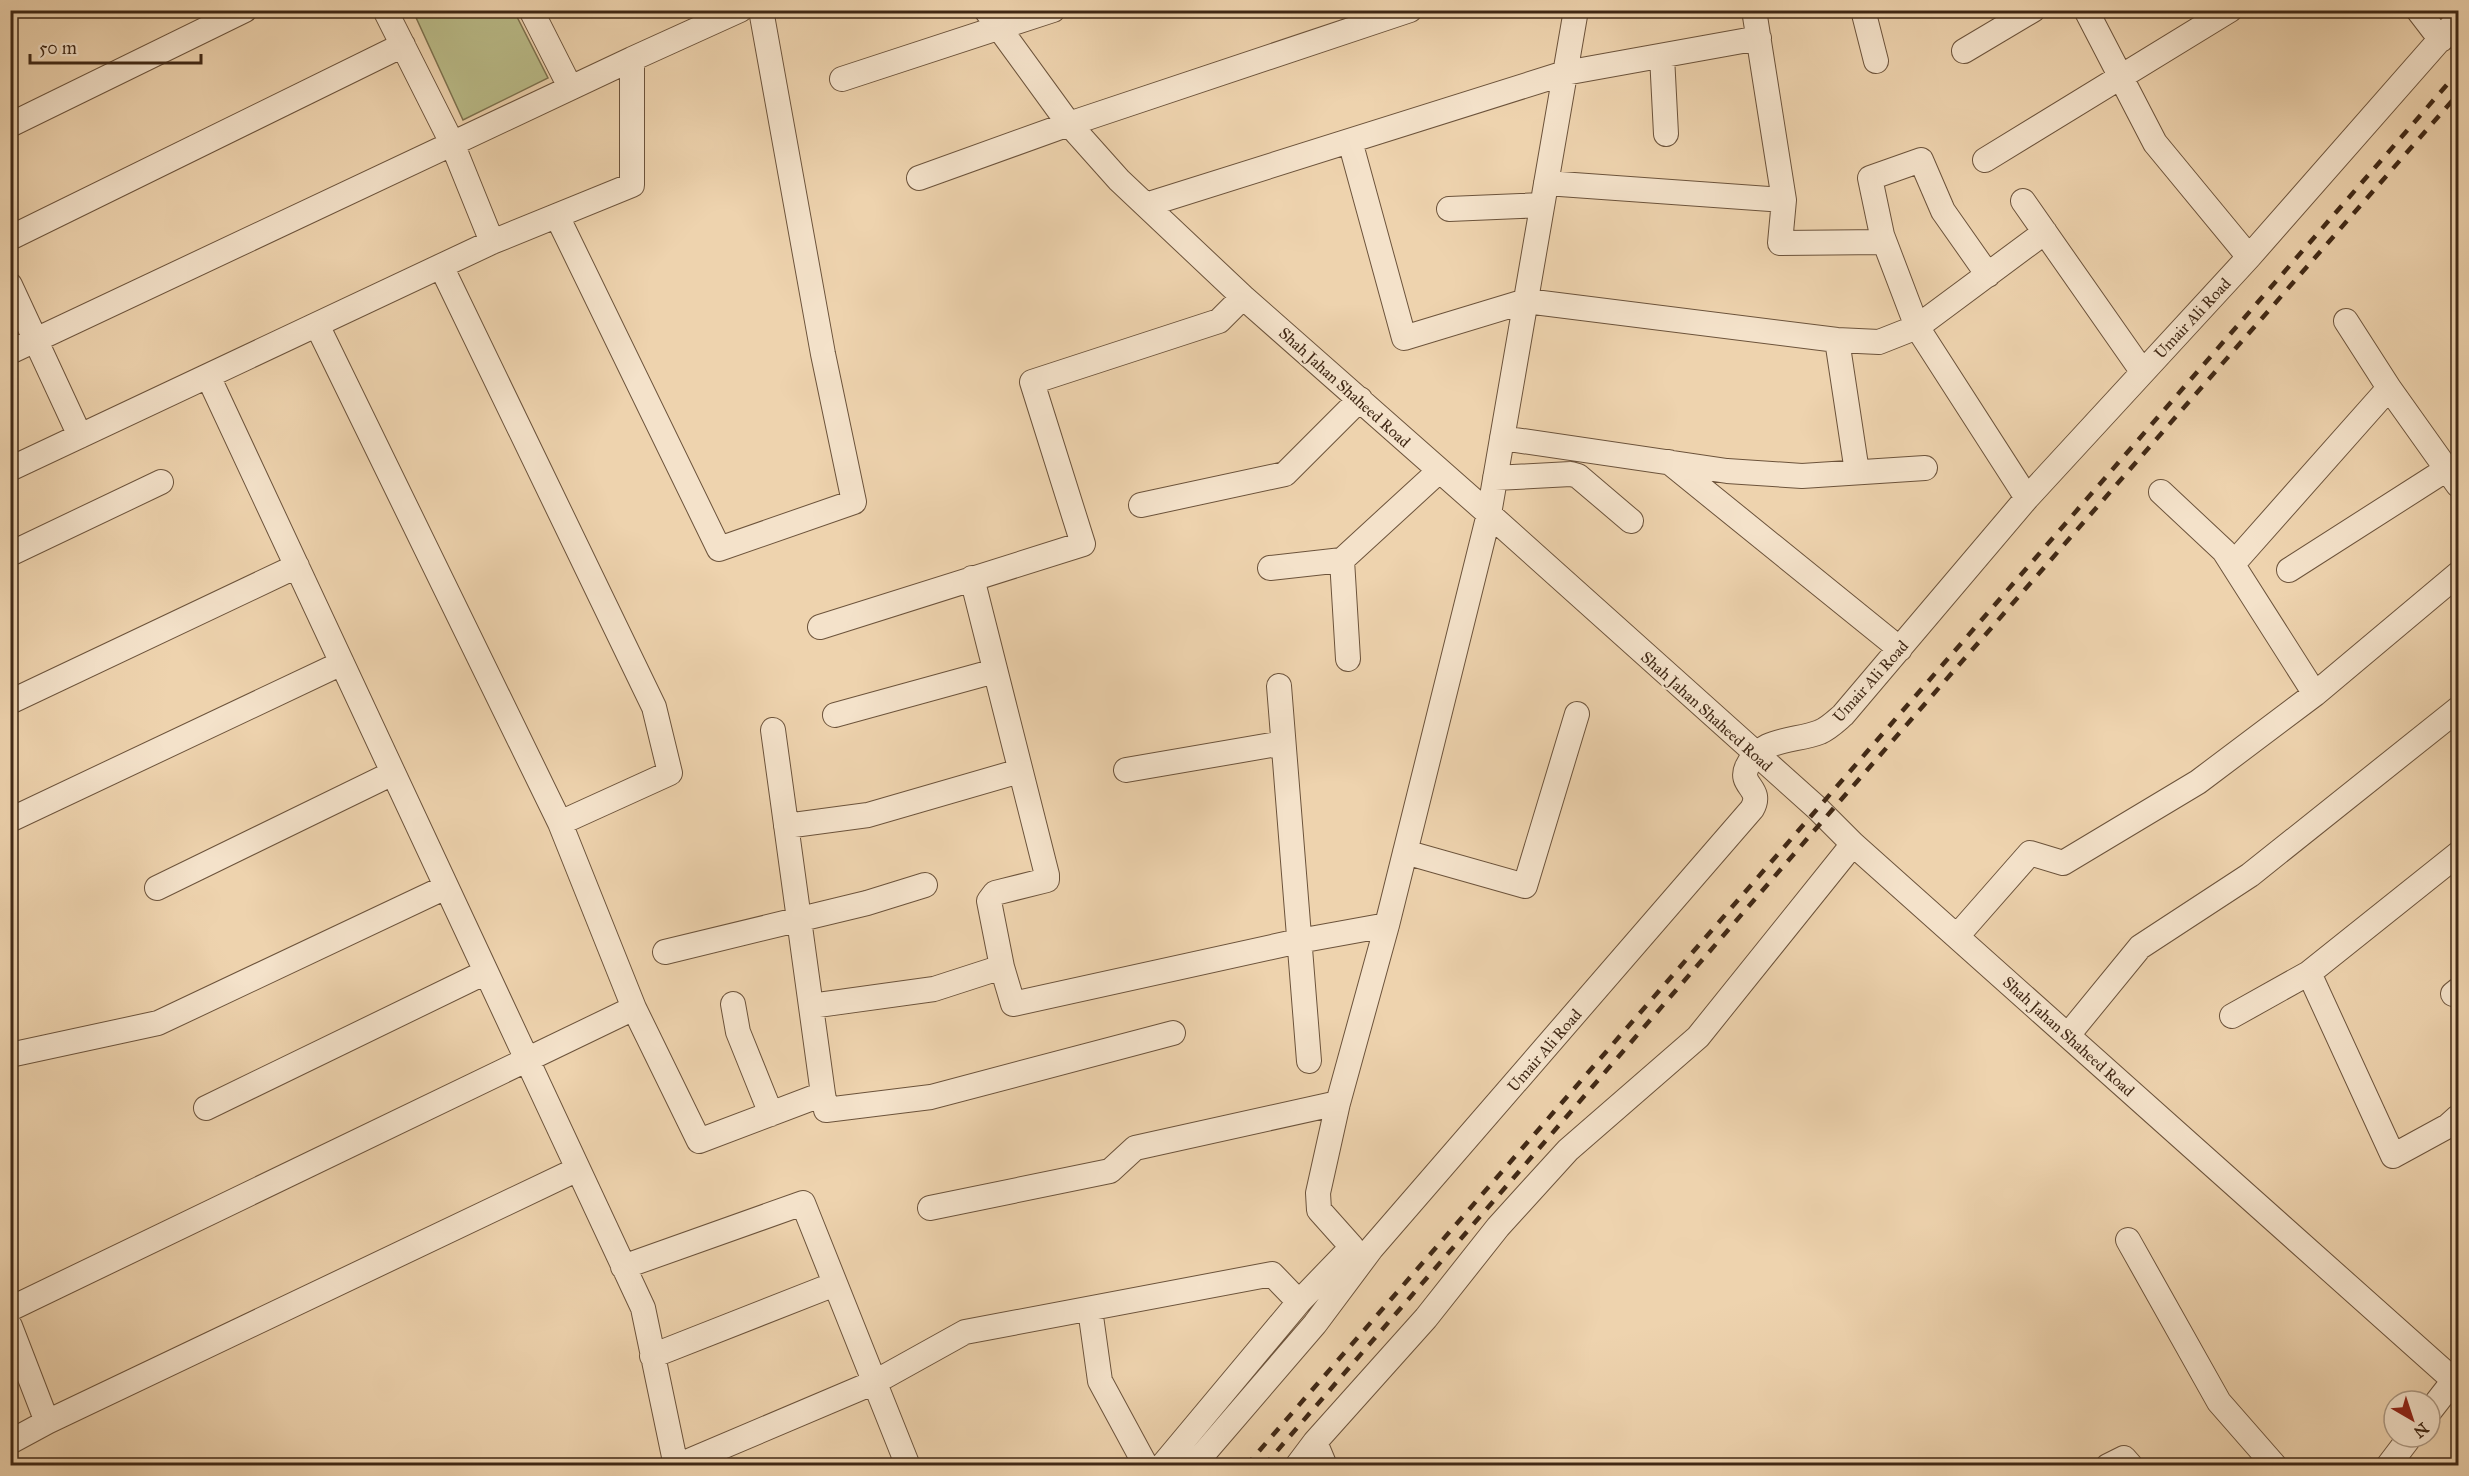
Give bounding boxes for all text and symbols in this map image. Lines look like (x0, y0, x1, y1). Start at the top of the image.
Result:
scale bar (30, 27, 201, 65)
text: 50 m (39, 37, 77, 59)
street label: Umair Ali Road (2150, 274, 2235, 363)
street label: Shah Jahan Shaheed Road (1274, 323, 1414, 452)
street label: Umair Ali Road (1829, 637, 1912, 726)
street label: Shah Jahan Shaheed Road (1636, 647, 1776, 776)
street label: Shah Jahan Shaheed Road (1998, 972, 2138, 1101)
street label: Umair Ali Road (1503, 1005, 1585, 1096)
north arrow (2382, 1389, 2442, 1449)
text: N (2410, 1419, 2432, 1442)

